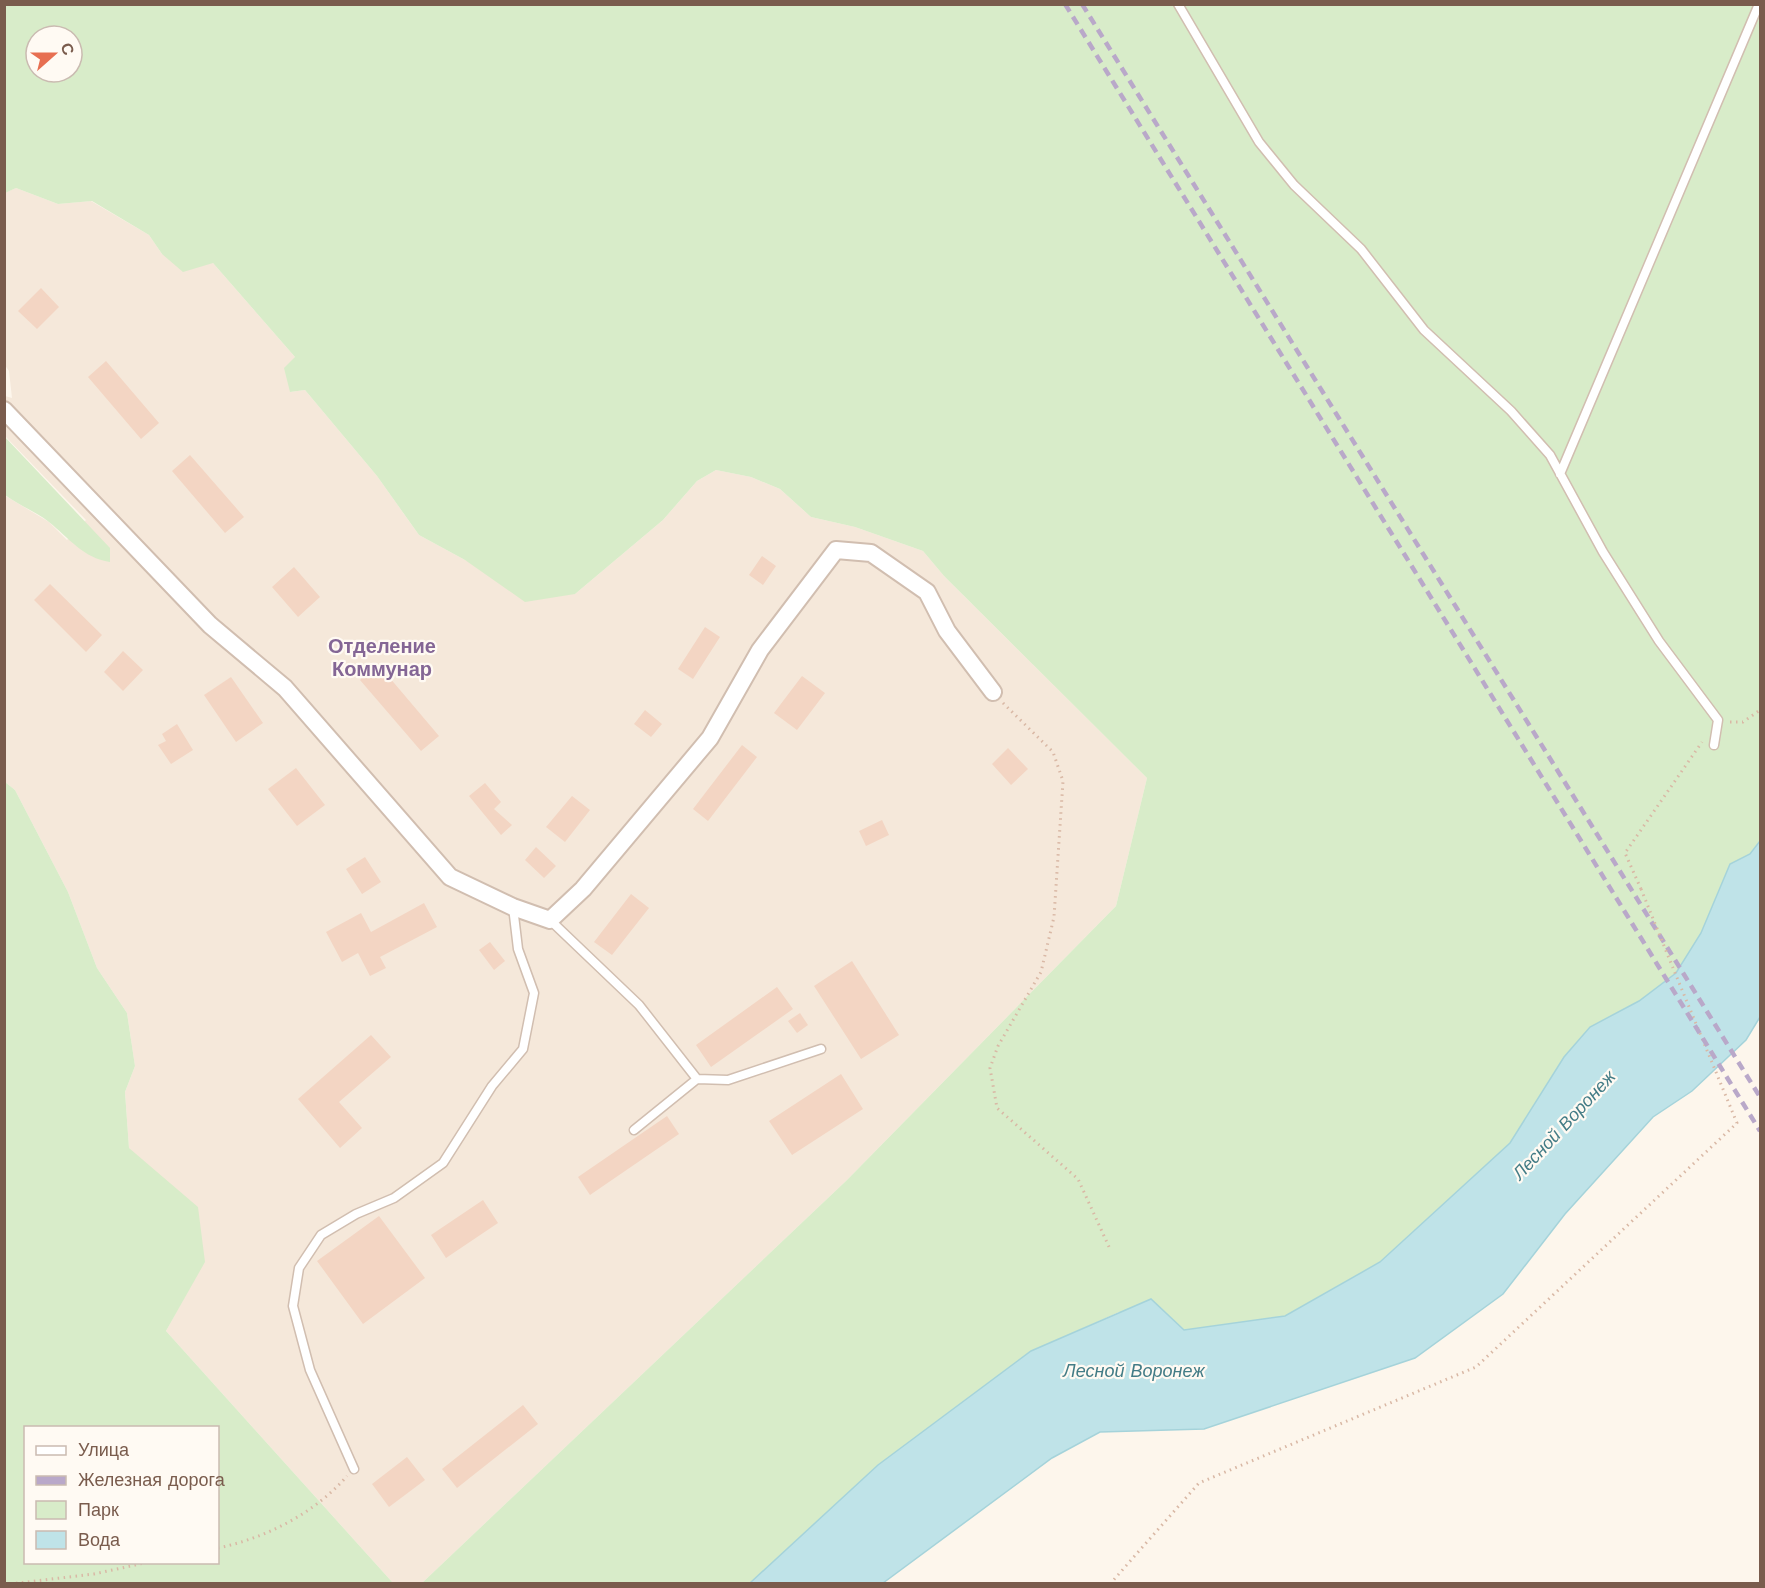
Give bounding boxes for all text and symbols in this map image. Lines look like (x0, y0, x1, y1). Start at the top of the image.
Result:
north arrow (24, 24, 84, 84)
text: С (57, 40, 79, 58)
district label: Отделение Коммунар (328, 634, 436, 681)
water label: Лесной Воронеж (1507, 1065, 1621, 1184)
water label: Лесной Воронеж (1062, 1360, 1206, 1381)
legend (24, 1426, 219, 1564)
text: Улица (78, 1439, 130, 1460)
text: Железная дорога (78, 1469, 226, 1490)
text: Парк (78, 1499, 119, 1520)
text: Вода (78, 1529, 121, 1550)

